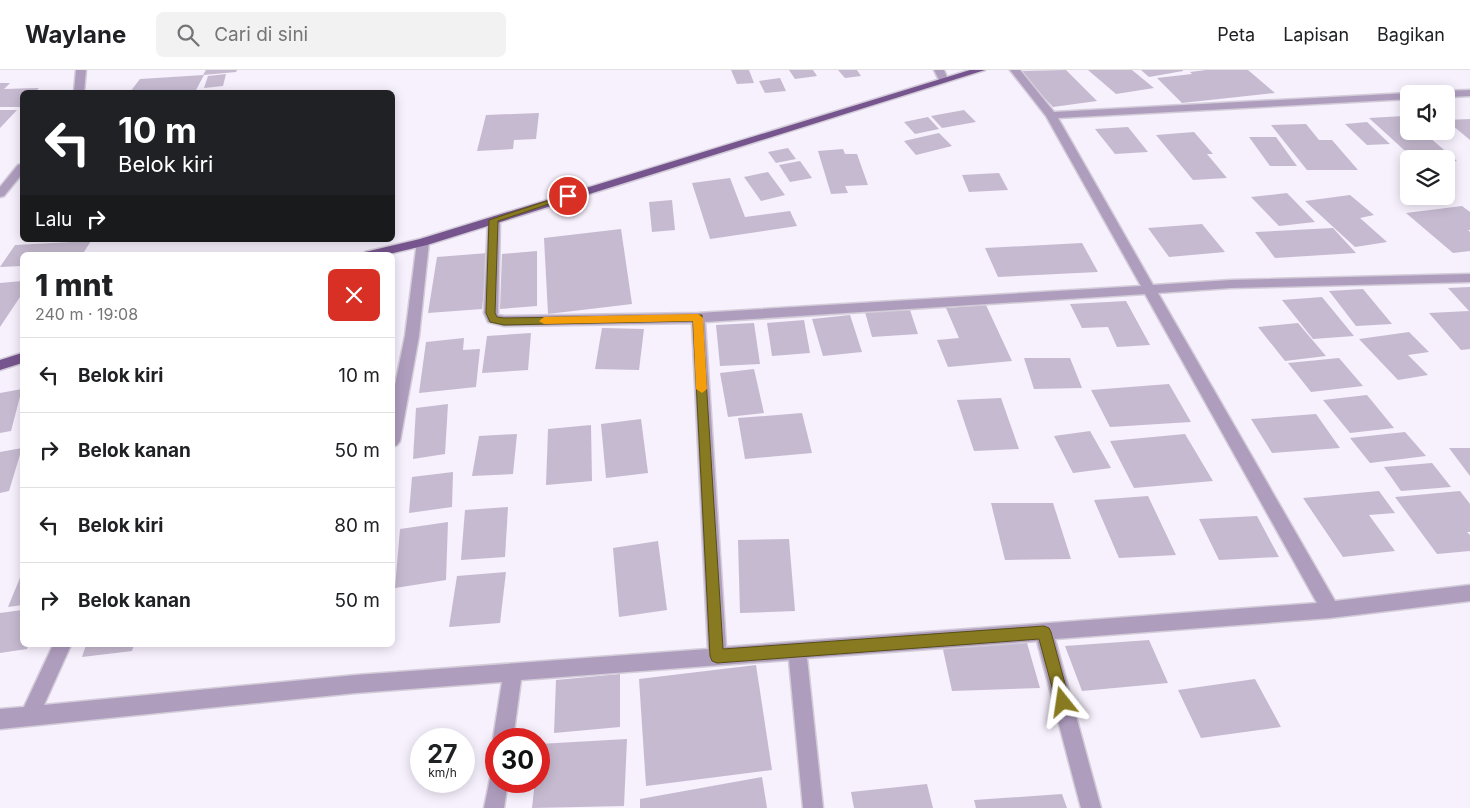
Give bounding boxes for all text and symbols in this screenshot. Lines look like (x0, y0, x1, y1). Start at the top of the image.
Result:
search box (156, 12, 506, 57)
text: Waylane (25, 20, 126, 49)
icon: search (174, 21, 202, 49)
text: Cari di sini (214, 23, 308, 46)
text: Peta (1217, 24, 1255, 45)
text: Lapisan (1283, 24, 1349, 45)
text: Bagikan (1377, 24, 1445, 45)
map controls (1400, 85, 1455, 205)
button: sound (1400, 85, 1455, 140)
text: 10 m (118, 109, 197, 151)
icon: left (35, 110, 100, 175)
button: layers (1400, 150, 1455, 205)
text: Belok kiri (118, 151, 213, 177)
pin (547, 175, 589, 217)
icon: arrive (554, 182, 582, 210)
icon: right (82, 205, 110, 233)
text: Lalu (35, 208, 72, 231)
text: 1 mnt (35, 267, 113, 303)
button: close (328, 269, 380, 321)
text: 240 m · 19:08 (35, 304, 138, 324)
icon: left (35, 361, 63, 389)
text: Belok kiri (78, 364, 163, 387)
text: 10 m (338, 364, 380, 387)
icon: right (35, 436, 63, 464)
text: Belok kanan (78, 439, 191, 462)
text: 50 m (334, 439, 380, 462)
icon: left (35, 511, 63, 539)
text: Belok kiri (78, 514, 163, 537)
text: 80 m (334, 514, 380, 537)
icon: right (35, 586, 63, 614)
text: Belok kanan (78, 589, 191, 612)
text: 50 m (334, 589, 380, 612)
position arrow (1036, 675, 1088, 727)
speed limit sign: 30 (485, 728, 550, 793)
text: 27 (427, 739, 458, 769)
text: km/h (428, 765, 457, 780)

